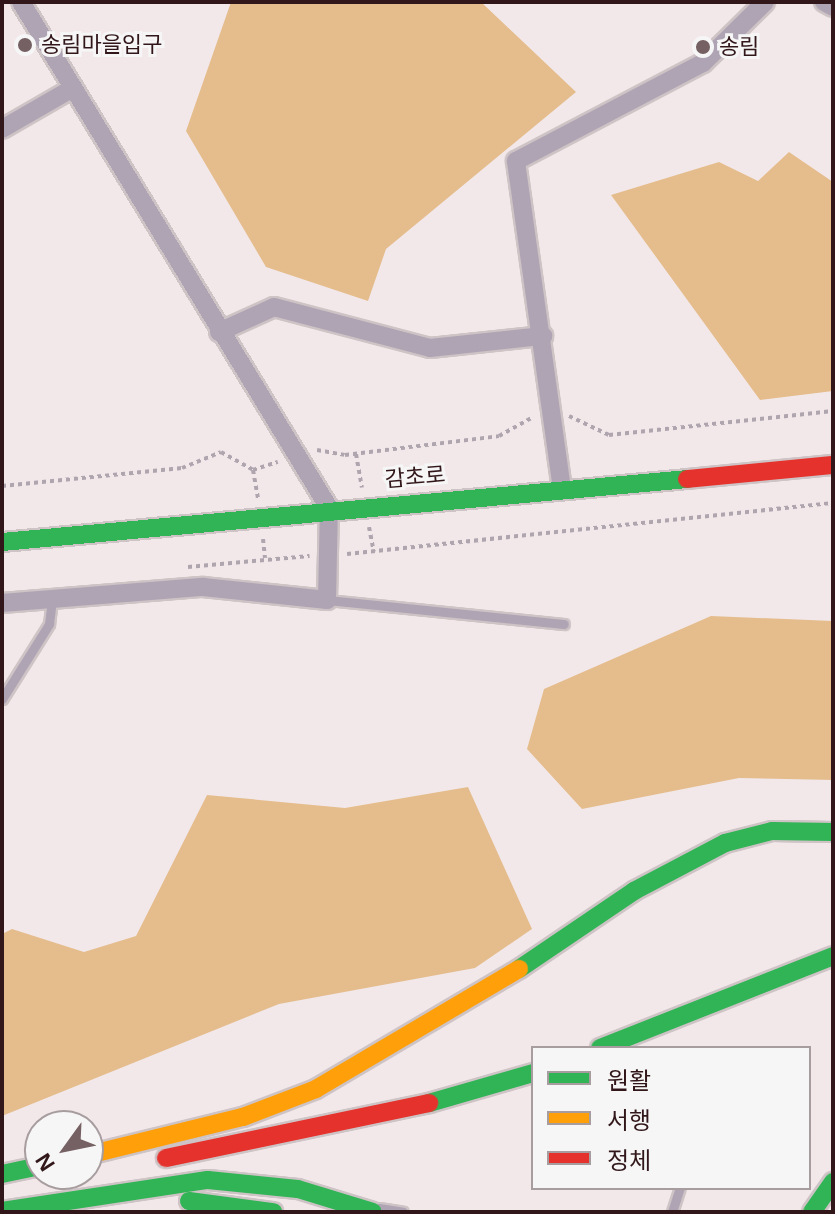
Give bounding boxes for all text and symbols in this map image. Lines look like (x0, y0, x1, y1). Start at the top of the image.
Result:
place label: 송림마을입구 (41, 32, 162, 58)
place label: 송림 (719, 34, 759, 60)
marker: 송림마을입구 (16, 36, 34, 54)
marker: 송림 (694, 38, 712, 56)
street label: 감초로 (384, 461, 446, 493)
legend (531, 1046, 811, 1190)
text: 원활 (607, 1067, 651, 1094)
text: 서행 (607, 1107, 651, 1134)
north arrow (24, 1110, 104, 1190)
text: 정체 (607, 1147, 651, 1174)
text: N (30, 1149, 60, 1176)

